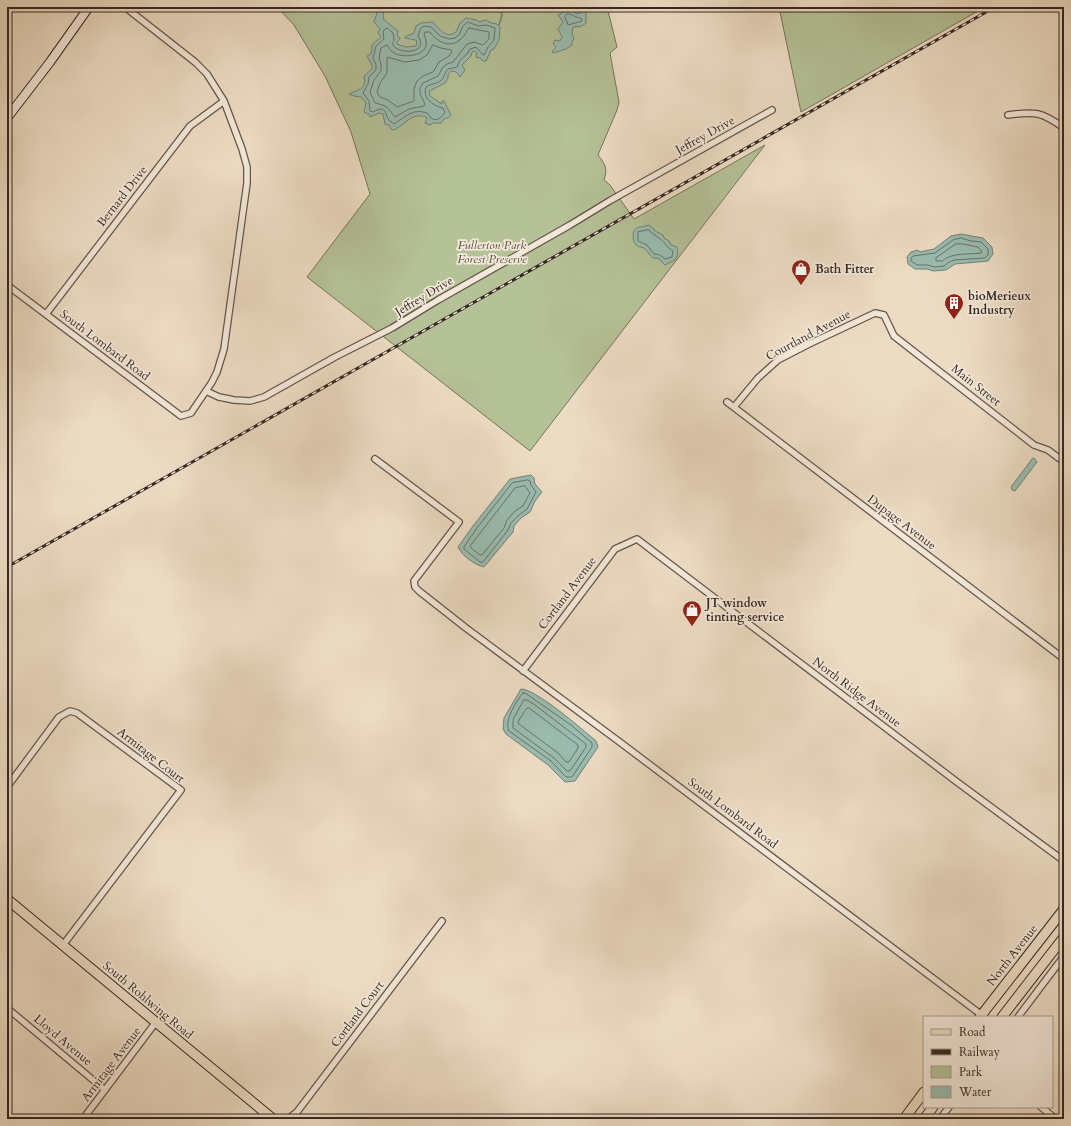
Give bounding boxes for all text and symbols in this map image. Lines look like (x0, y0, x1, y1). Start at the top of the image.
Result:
street label: Jeffrey Drive (671, 112, 737, 159)
street label: Bernard Drive (93, 162, 151, 230)
park label: Fullerton Park Forest Preserve (457, 237, 527, 267)
shop icon: Bath Fitter (790, 258, 812, 286)
place label: Bath Fitter (815, 261, 874, 277)
street label: Jeffrey Drive (390, 272, 456, 321)
place label: bioMerieux Industry (968, 288, 1031, 318)
building icon: bioMerieux Industry (943, 292, 965, 320)
street label: South Lombard Road (57, 306, 154, 384)
street label: Courtland Avenue (763, 306, 853, 364)
street label: Main Street (948, 361, 1004, 410)
street label: Dupage Avenue (864, 491, 940, 553)
street label: Cortland Avenue (534, 553, 600, 633)
place label: JT window tinting service (704, 595, 784, 625)
shop icon: JT window tinting service (681, 599, 703, 627)
street label: North Ridge Avenue (809, 653, 905, 731)
street label: Armitage Court (114, 724, 188, 786)
street label: South Lombard Road (685, 774, 782, 852)
street label: North Avenue (983, 921, 1041, 989)
street label: South Rohlwing Road (99, 957, 197, 1043)
street label: Cortland Court (327, 978, 387, 1050)
street label: Lloyd Avenue (30, 1011, 96, 1069)
legend (923, 1016, 1053, 1108)
street label: Armitage Avenue (78, 1023, 144, 1105)
text: Road (959, 1024, 986, 1040)
text: Railway (959, 1044, 1001, 1060)
text: Park (959, 1064, 983, 1080)
text: Water (958, 1084, 992, 1100)

